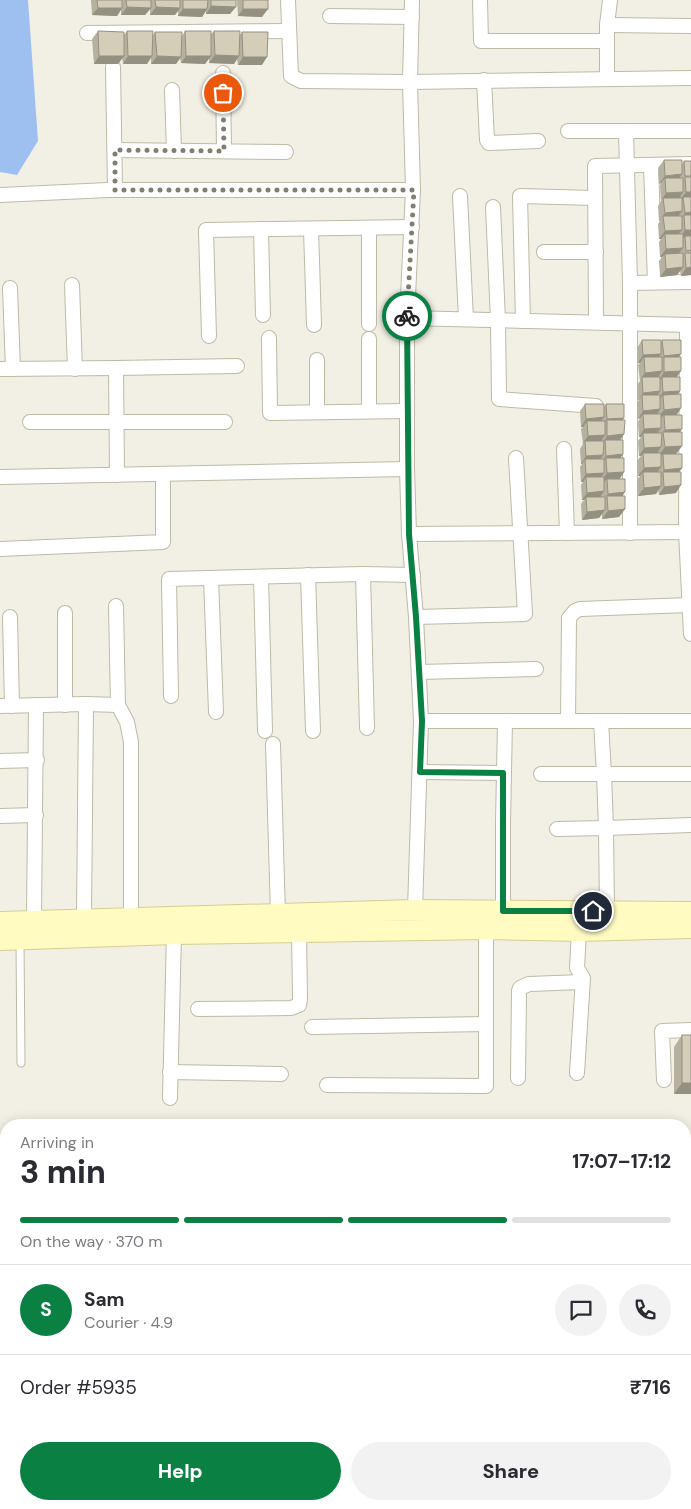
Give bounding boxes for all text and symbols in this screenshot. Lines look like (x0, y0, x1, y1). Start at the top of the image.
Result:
pin (202, 72, 244, 114)
icon: bag (209, 79, 237, 107)
courier (382, 291, 432, 341)
icon: bike (393, 302, 421, 330)
pin (572, 890, 614, 932)
icon: home (579, 897, 607, 925)
text: Arriving in (20, 1132, 94, 1153)
text: 17:07–17:12 (572, 1149, 671, 1174)
text: 3 min (20, 1151, 106, 1193)
text: On the way · 370 m (20, 1231, 163, 1252)
button: chat (555, 1284, 607, 1336)
button: phone (619, 1284, 671, 1336)
text: Sam (84, 1287, 125, 1312)
text: S (40, 1297, 52, 1322)
text: Courier · 4.9 (84, 1312, 173, 1333)
text: Order #5935 (20, 1375, 137, 1400)
text: ₹716 (630, 1375, 671, 1400)
button: Help (20, 1442, 341, 1500)
button: Share (351, 1442, 671, 1500)

